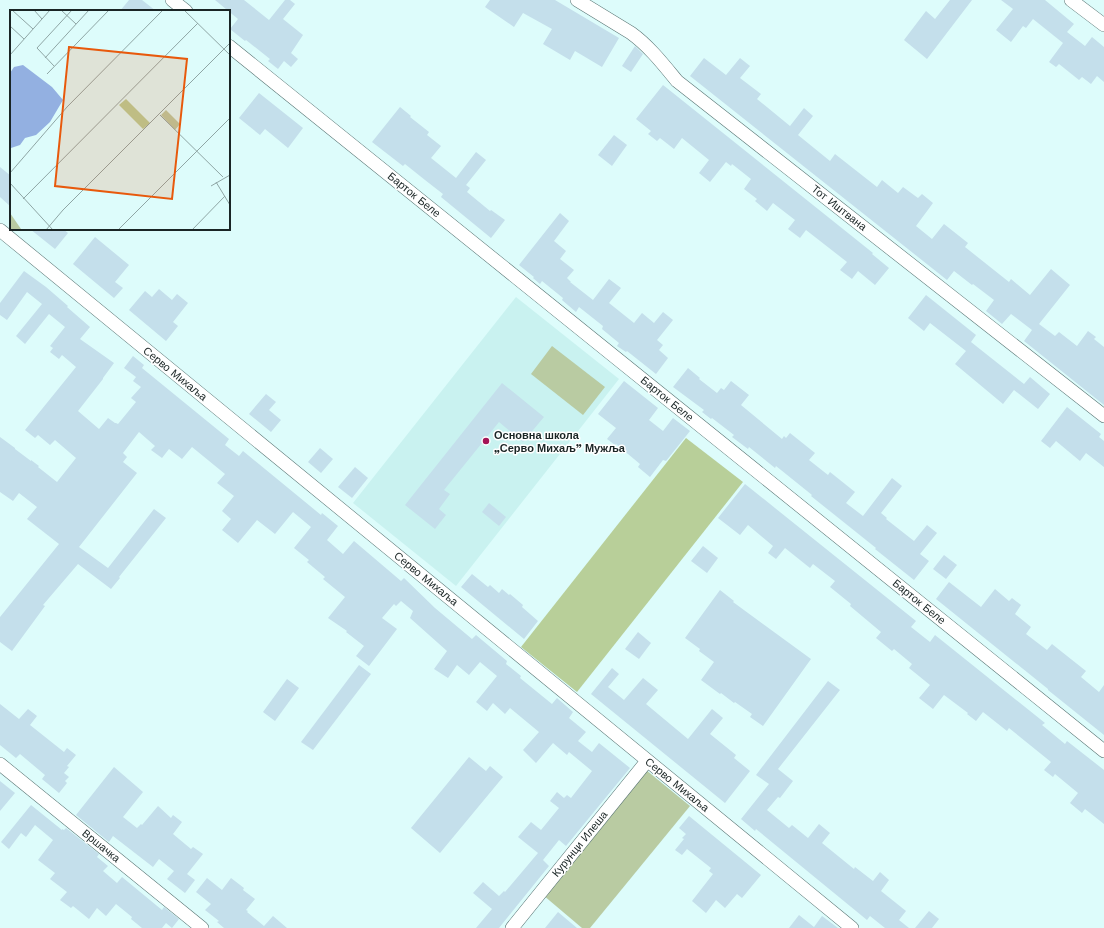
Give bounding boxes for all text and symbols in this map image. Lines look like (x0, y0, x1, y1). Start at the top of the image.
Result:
inset map (10, 10, 230, 230)
street label: Барток Беле (385, 170, 443, 220)
street label: Тот Иштвана (809, 182, 870, 234)
street label: Серво Михаља (140, 344, 210, 404)
street label: Барток Беле (638, 374, 696, 424)
place label: Основна школа „Серво Михаљ” Мужља (494, 429, 626, 455)
marker: Основна школа „Серво Михаљ” Мужља (481, 436, 491, 446)
street label: Серво Михаља (391, 549, 461, 609)
street label: Барток Беле (890, 577, 948, 627)
street label: Серво Михаља (642, 755, 712, 815)
street label: Курунци Илеша (549, 808, 611, 880)
street label: Вршачка (79, 827, 123, 866)

